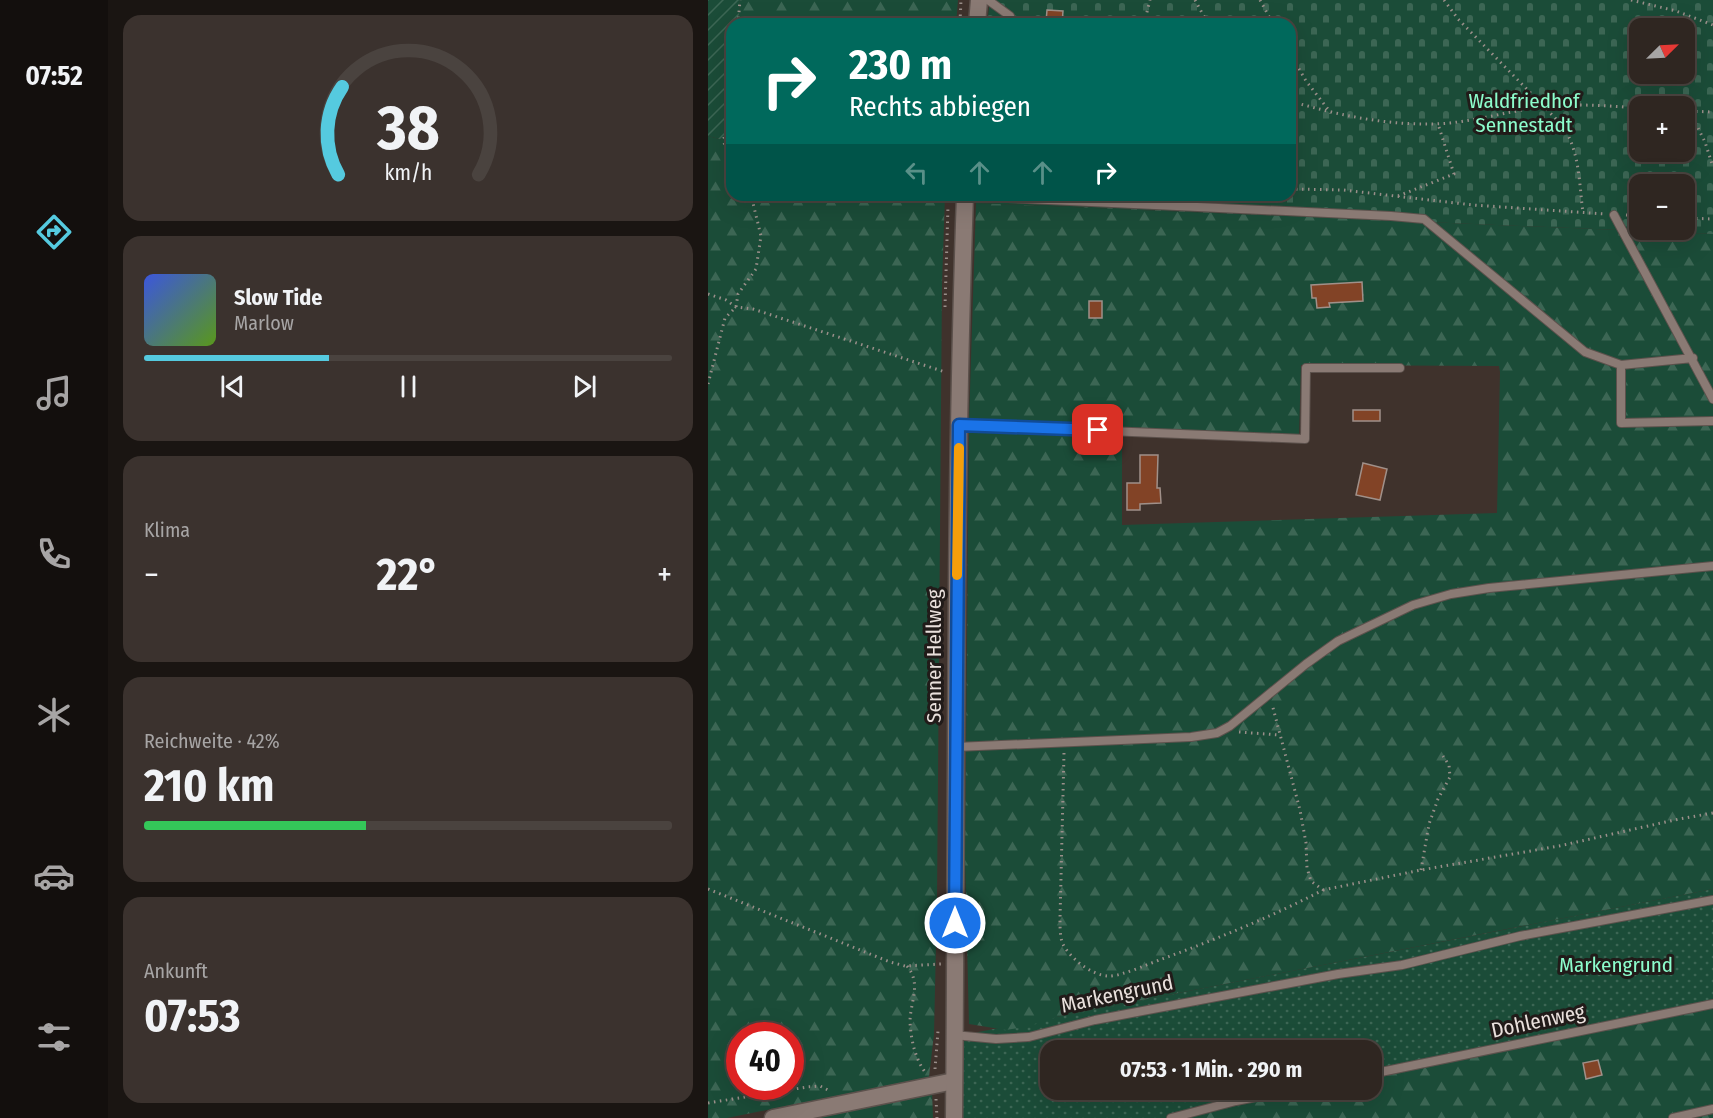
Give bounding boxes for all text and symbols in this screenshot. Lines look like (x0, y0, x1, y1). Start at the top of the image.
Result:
north arrow (1629, 18, 1695, 84)
map controls (1629, 18, 1695, 240)
text: 230 m (849, 40, 952, 90)
icon: right (750, 42, 828, 120)
text: 07:52 (25, 60, 83, 92)
park label: Waldfriedhof Sennestadt (1468, 88, 1581, 138)
text: 38 (376, 91, 439, 166)
text: Rechts abbiegen (849, 91, 1031, 123)
button: + (1629, 96, 1695, 162)
icon: left (900, 156, 933, 189)
icon: ahead (963, 156, 996, 189)
icon: ahead (1026, 156, 1059, 189)
icon: right (1089, 156, 1122, 189)
text: km/h (384, 160, 432, 186)
button: − (1629, 174, 1695, 240)
icon: directions (33, 211, 75, 253)
text: Slow Tide (234, 284, 322, 311)
text: Marlow (234, 311, 294, 335)
icon: previous (216, 370, 249, 403)
icon: pause (392, 370, 425, 403)
icon: next (568, 370, 601, 403)
icon: music (33, 372, 75, 414)
pin (1072, 404, 1123, 455)
icon: arrive (1081, 413, 1114, 446)
text: Klima (144, 518, 190, 542)
icon: phone (33, 533, 75, 575)
text: 22° (377, 548, 439, 602)
text: − (144, 555, 159, 595)
text: + (657, 555, 672, 595)
street label: Senner Hellweg (921, 589, 947, 723)
icon: climate (33, 694, 75, 736)
text: Reichweite · 42% (144, 729, 280, 753)
text: 210 km (144, 759, 274, 813)
icon: car (33, 855, 75, 897)
position arrow (923, 891, 987, 955)
park label: Markengrund (1559, 952, 1673, 978)
text: Ankunft (144, 959, 208, 983)
street label: Markengrund (1058, 969, 1176, 1019)
text: 07:53 (144, 989, 241, 1043)
street label: Dohlenweg (1489, 998, 1587, 1044)
icon: filters (33, 1016, 75, 1058)
speed limit sign: 40 (726, 1022, 804, 1100)
text: 07:53 · 1 Min. · 290 m (1120, 1056, 1302, 1083)

